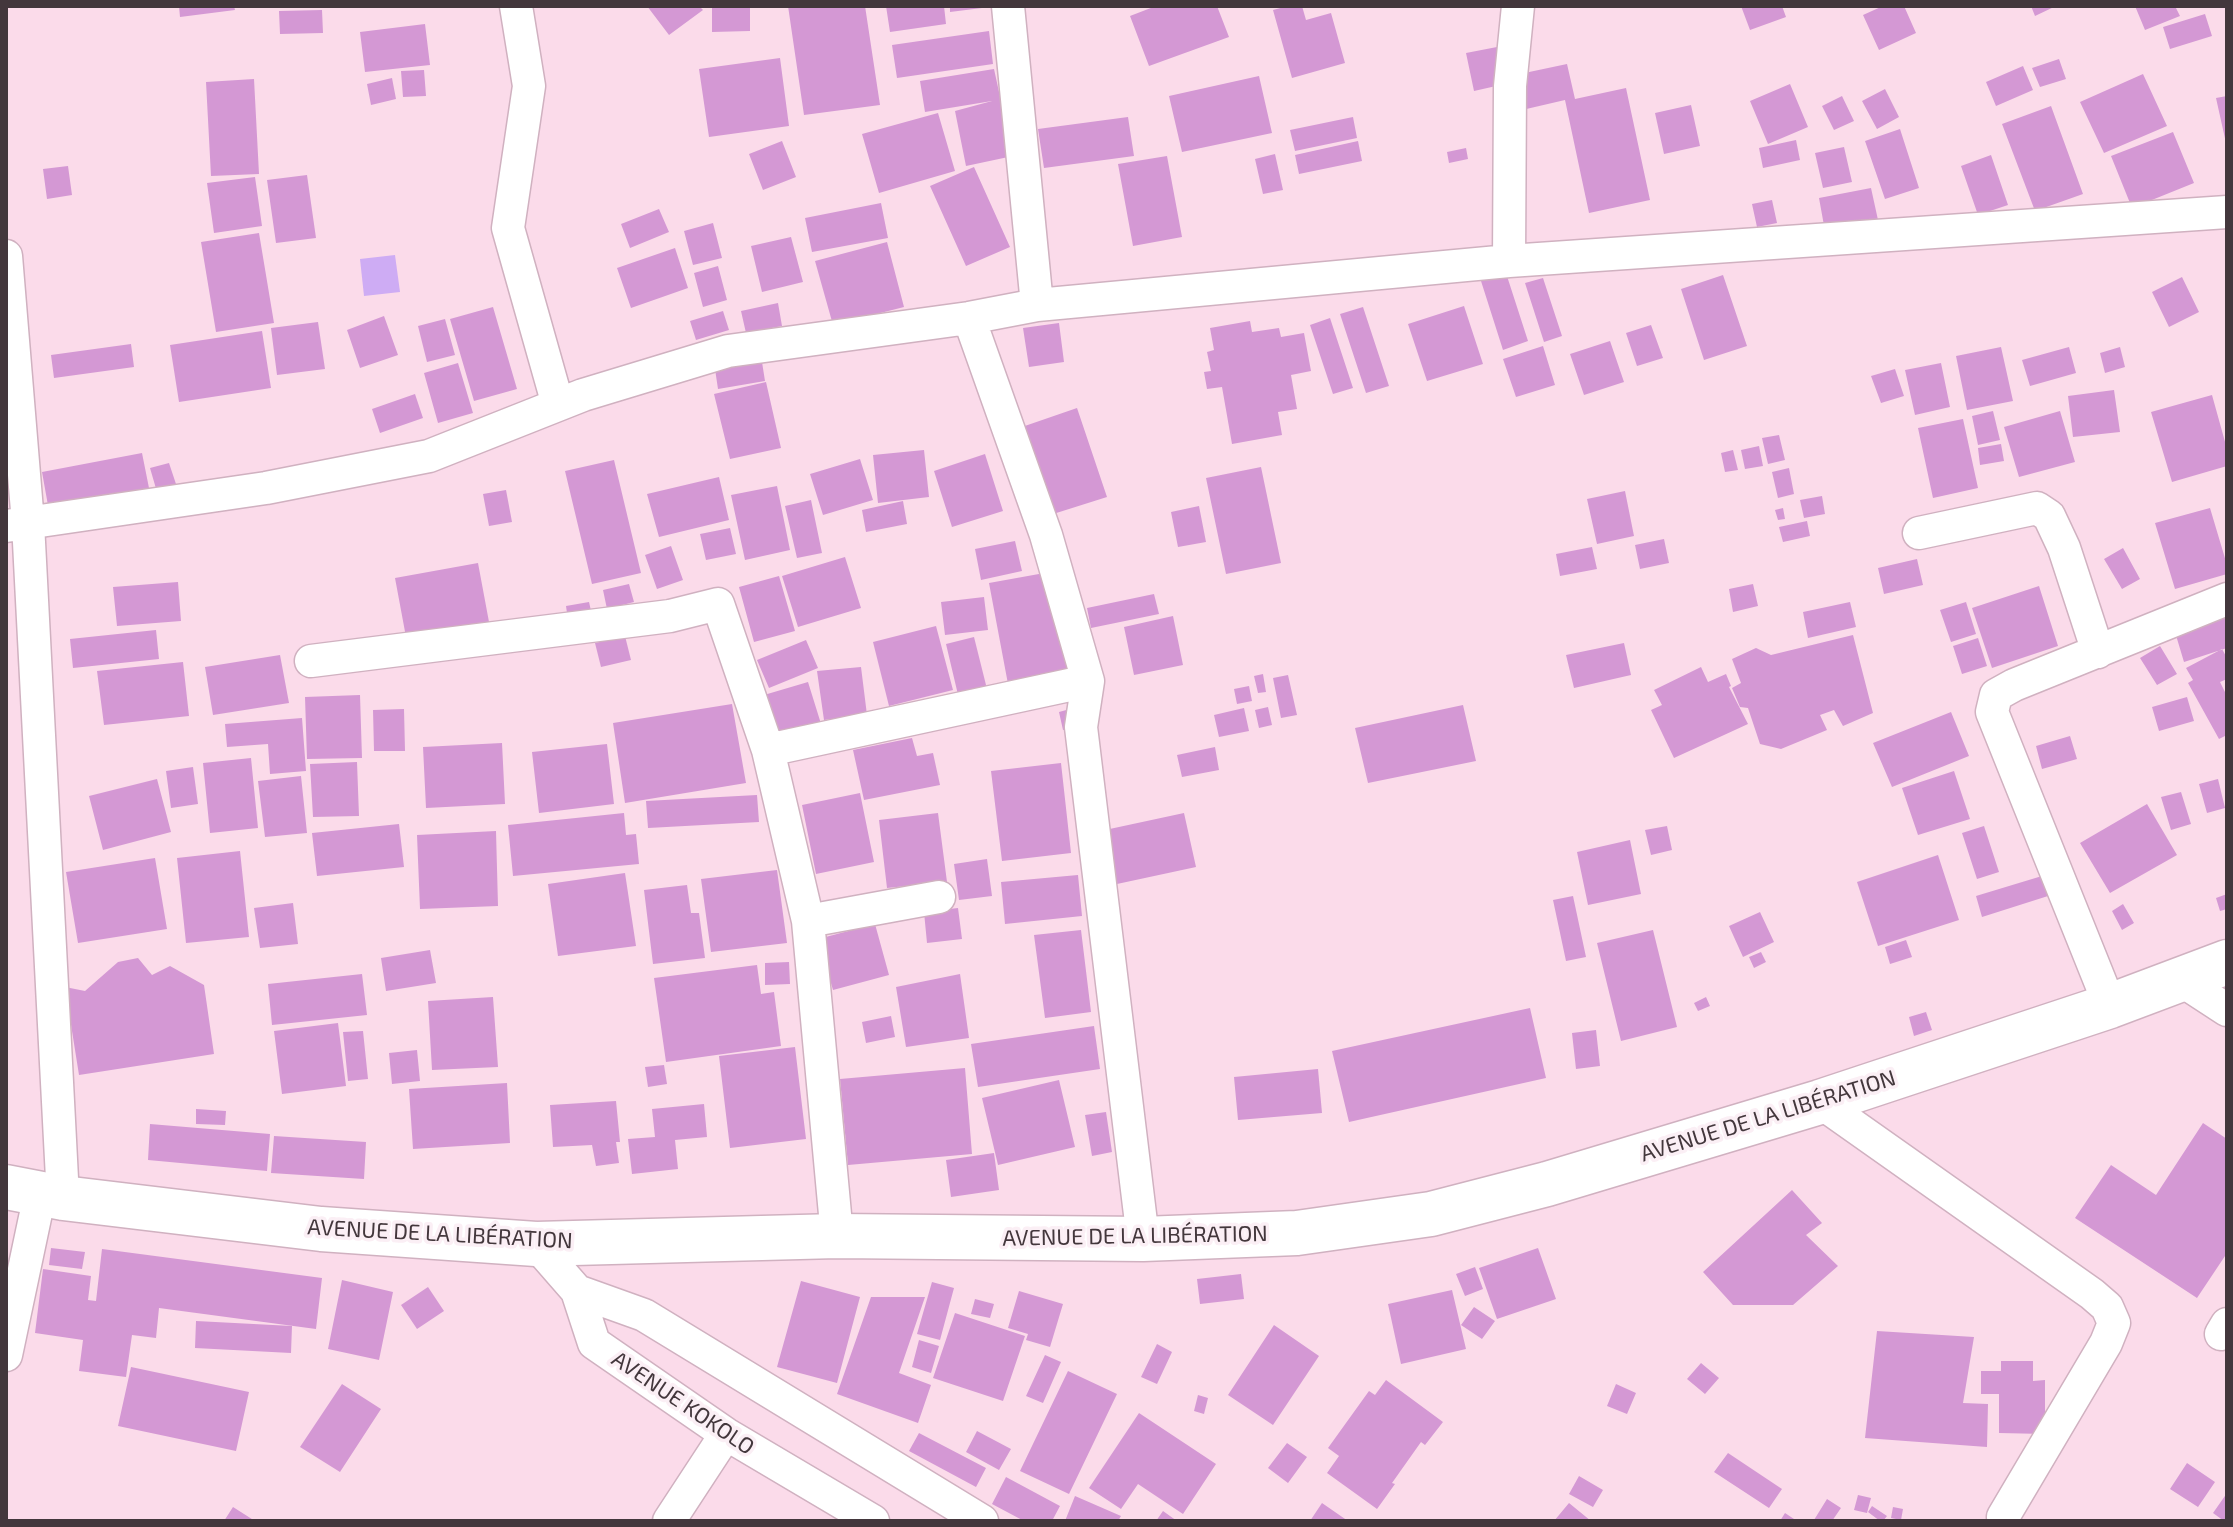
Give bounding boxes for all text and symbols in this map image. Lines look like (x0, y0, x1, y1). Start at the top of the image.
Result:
street label: AVENUE DE LA LIBÉRATION (1637, 1065, 1899, 1167)
street label: AVENUE DE LA LIBÉRATION (307, 1214, 573, 1254)
street label: AVENUE DE LA LIBÉRATION (1002, 1220, 1268, 1252)
street label: AVENUE KOKOLO (607, 1346, 759, 1460)

